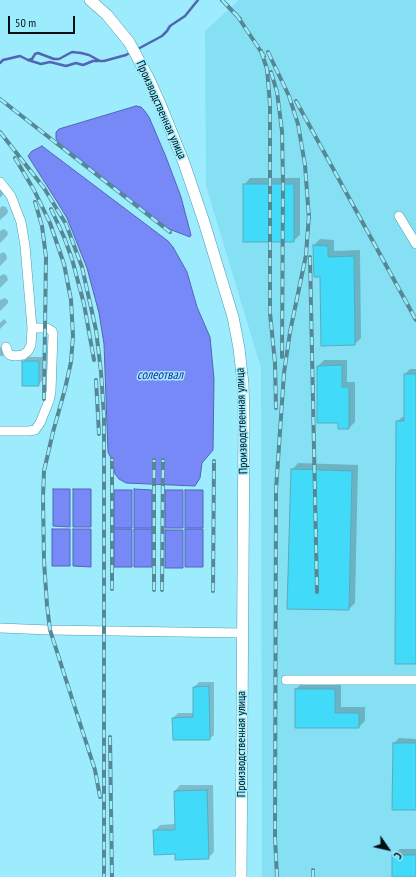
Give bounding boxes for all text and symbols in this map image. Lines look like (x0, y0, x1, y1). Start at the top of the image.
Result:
scale bar (10, 8, 77, 34)
text: 50 m (15, 15, 36, 30)
street label: Производственная улица (133, 59, 189, 161)
water label: солеотвал (137, 367, 183, 383)
street label: Производственная улица (233, 368, 251, 474)
street label: Производственная улица (235, 691, 249, 797)
north arrow (368, 829, 408, 869)
text: С (391, 850, 405, 862)

